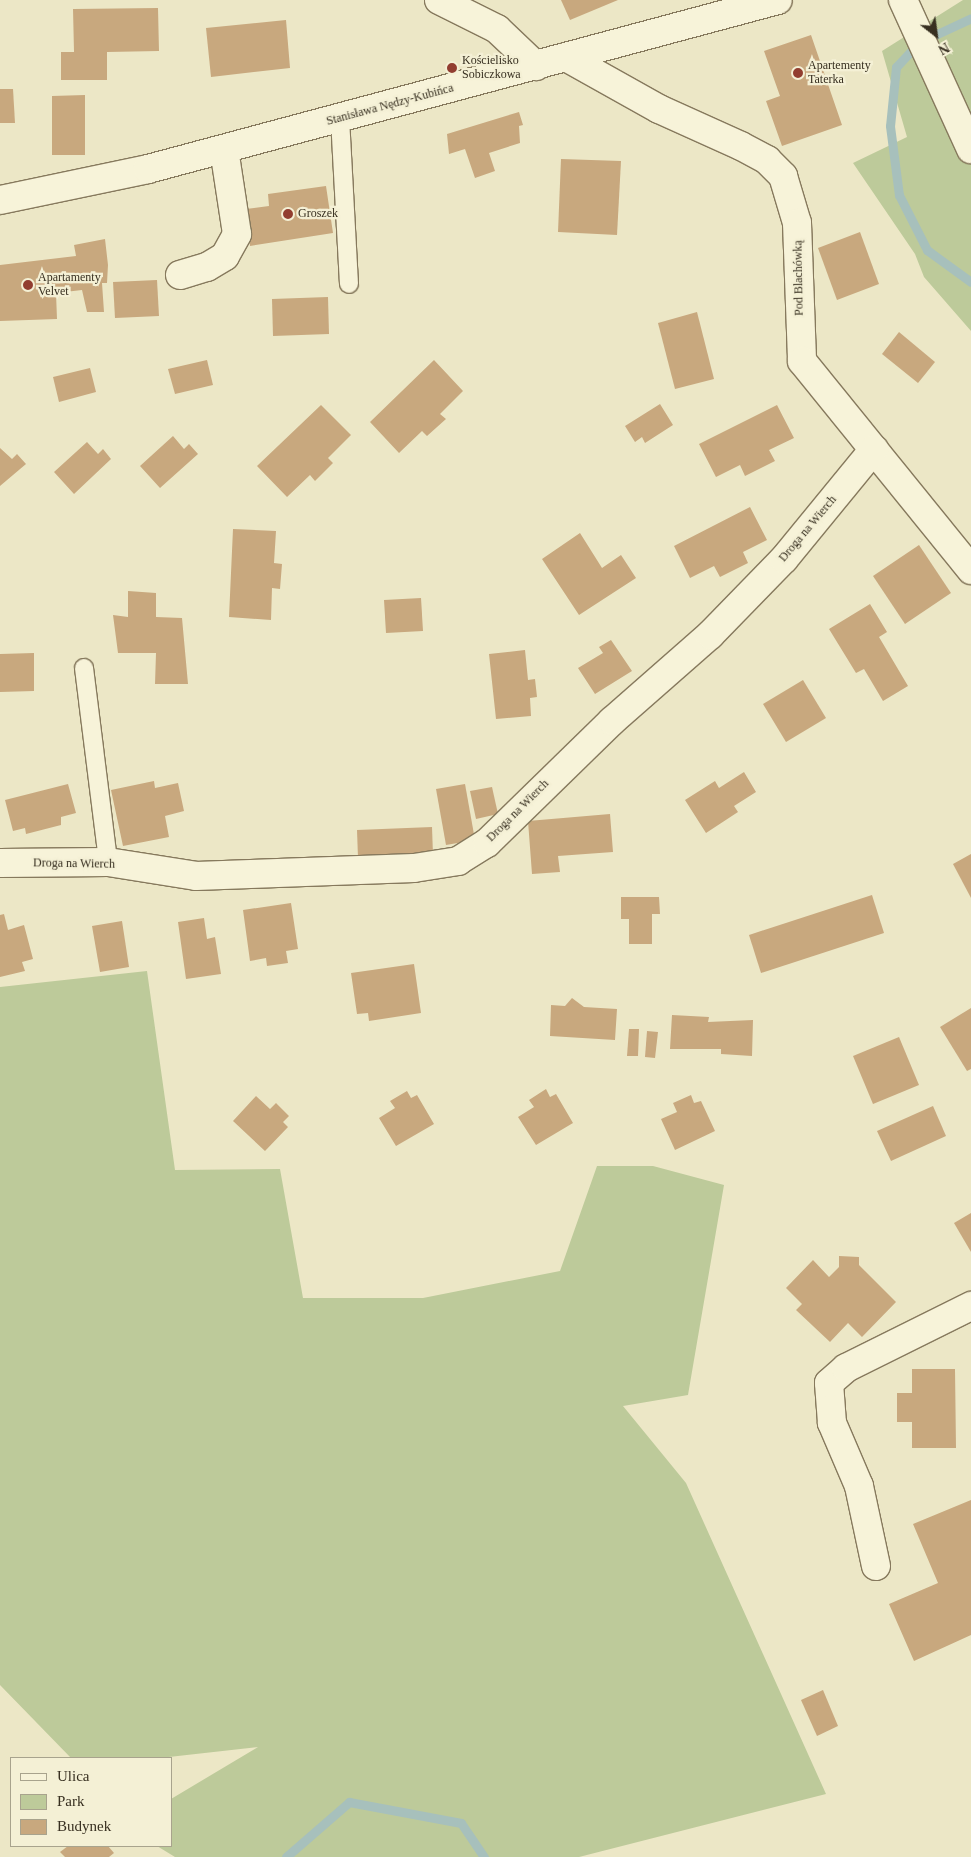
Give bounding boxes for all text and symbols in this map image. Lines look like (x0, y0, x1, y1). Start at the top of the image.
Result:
north arrow (911, 10, 961, 60)
text: N (936, 39, 952, 57)
place label: Kościelisko Sobiczkowa (462, 54, 521, 82)
place label: Apartementy Taterka (808, 59, 871, 87)
marker: Kościelisko Sobiczkowa (446, 62, 458, 74)
marker: Apartementy Taterka (792, 67, 804, 79)
street label: Stanisława Nędzy-Kubińca (325, 81, 455, 129)
place label: Groszek (298, 207, 338, 221)
marker: Groszek (282, 208, 294, 220)
street label: Pod Blachówką (791, 240, 807, 316)
place label: Apartamenty Velvet (38, 271, 101, 299)
marker: Apartamenty Velvet (22, 279, 34, 291)
street label: Droga na Wierch (776, 493, 840, 565)
street label: Droga na Wierch (484, 777, 552, 845)
street label: Droga na Wierch (33, 856, 115, 872)
legend (10, 1757, 172, 1847)
text: Ulica (57, 1768, 89, 1784)
text: Park (57, 1793, 85, 1809)
text: Budynek (57, 1818, 111, 1834)

